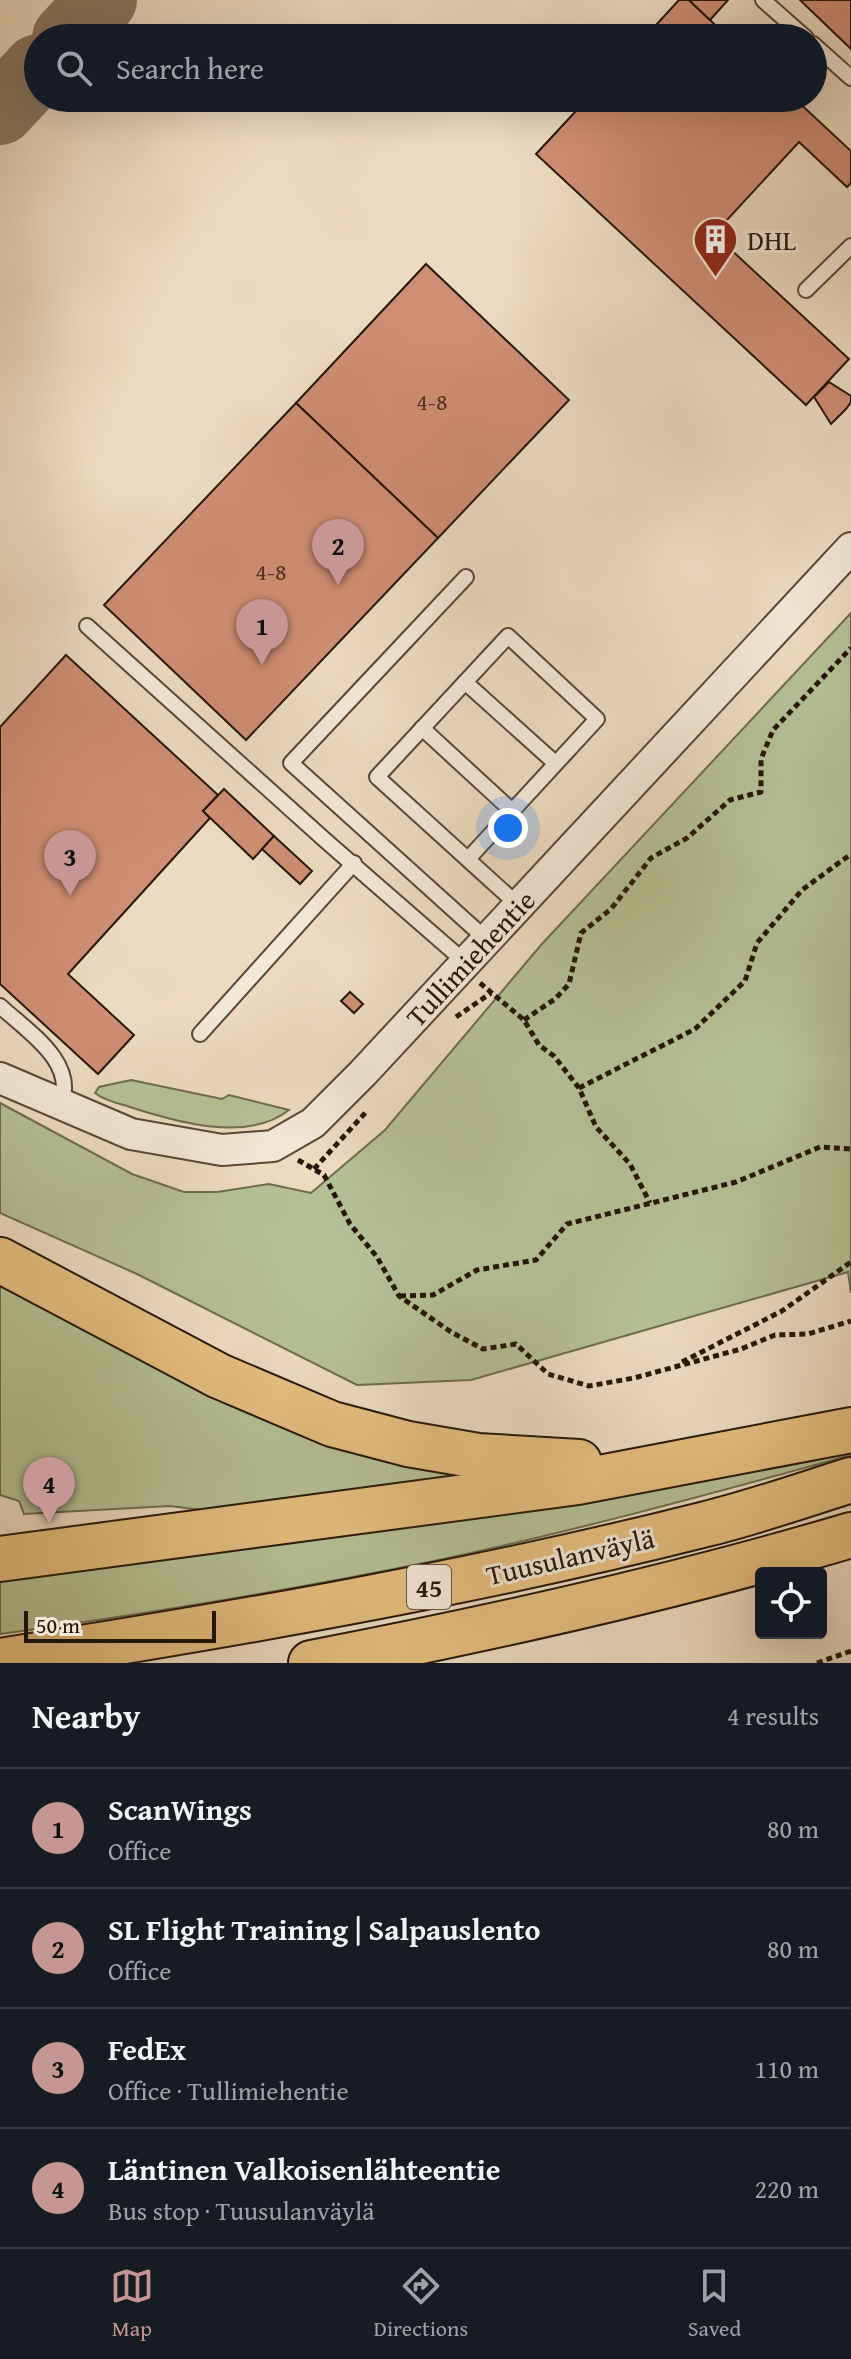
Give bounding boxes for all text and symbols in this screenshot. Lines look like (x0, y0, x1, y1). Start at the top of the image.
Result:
search box (24, 24, 827, 112)
icon: search (52, 46, 96, 90)
text: Search here (116, 46, 264, 90)
building icon: DHL (692, 215, 740, 278)
place label: DHL (747, 219, 797, 260)
house number: 4-8 (416, 384, 448, 419)
pin: 2 (312, 519, 364, 585)
house number: 4-8 (255, 554, 287, 589)
pin: 1 (236, 599, 288, 665)
your location (488, 808, 528, 848)
pin: 3 (44, 830, 96, 896)
street label: Tullimiehentie (396, 880, 544, 1036)
pin: 4 (23, 1457, 75, 1523)
street label: Tuusulanväylä (482, 1517, 659, 1595)
road number: 45 (407, 1565, 451, 1609)
map controls (755, 1567, 827, 1639)
button: locate (755, 1567, 827, 1639)
scale bar (24, 1607, 216, 1643)
text: 50 m (36, 1609, 80, 1641)
text: Nearby (32, 1691, 141, 1740)
text: 4 results (727, 1696, 819, 1735)
text: ScanWings (108, 1787, 252, 1831)
text: 1 (51, 1809, 65, 1848)
text: 80 m (767, 1809, 819, 1848)
text: Office (108, 1831, 172, 1870)
text: SL Flight Training | Salpauslento (108, 1907, 541, 1951)
text: 2 (51, 1929, 65, 1968)
text: 80 m (767, 1929, 819, 1968)
text: Office (108, 1951, 172, 1990)
text: FedEx (108, 2027, 186, 2071)
text: 3 (51, 2049, 65, 2088)
text: 110 m (754, 2049, 819, 2088)
text: Office · Tullimiehentie (108, 2071, 349, 2110)
text: Läntinen Valkoisenlähteentie (108, 2147, 501, 2191)
text: 4 (51, 2169, 65, 2208)
text: 220 m (754, 2169, 819, 2208)
text: Bus stop · Tuusulanväylä (108, 2191, 374, 2230)
tab: Map (110, 2264, 154, 2344)
tab: Directions (374, 2264, 468, 2344)
tab: Saved (688, 2264, 741, 2344)

